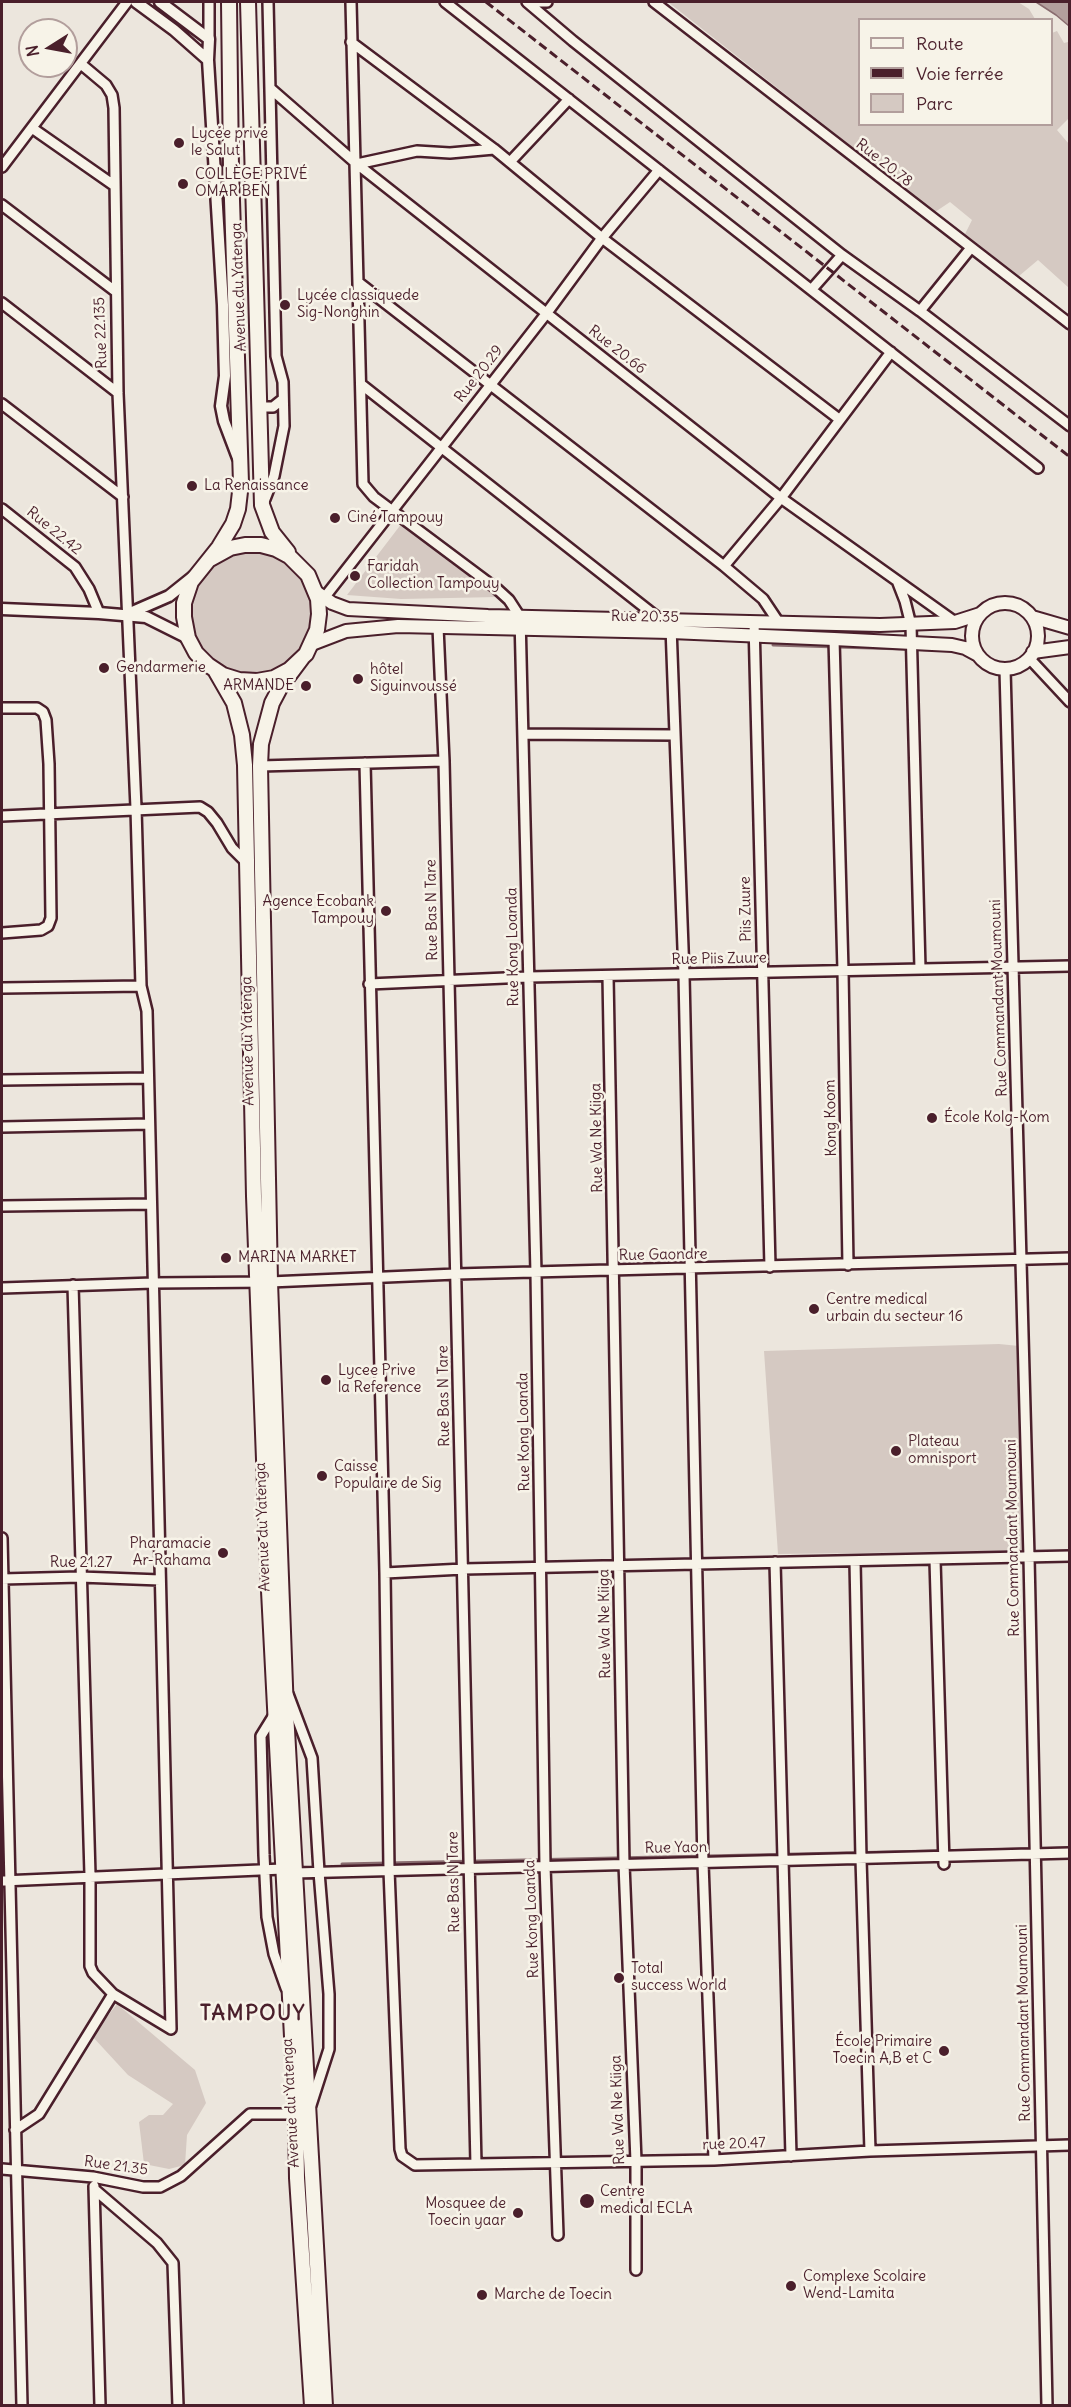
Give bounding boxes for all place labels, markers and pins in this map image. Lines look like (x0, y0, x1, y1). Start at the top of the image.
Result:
place label: Lycée privé le Salut (191, 125, 268, 160)
marker: Lycée privé le Salut (172, 136, 186, 150)
place label: COLLÈGE PRIVÉ OMAR BEN (195, 166, 308, 201)
marker: COLLÈGE PRIVÉ OMAR BEN (176, 177, 190, 191)
place label: Lycée classiquede Sig-Nonghin (297, 287, 419, 322)
marker: Lycée classiquede Sig-Nonghin (278, 298, 292, 312)
place label: La Renaissance (204, 477, 308, 495)
marker: La Renaissance (185, 479, 199, 493)
place label: Ciné Tampouy (347, 509, 443, 527)
marker: Ciné Tampouy (328, 511, 342, 525)
place label: Faridah Collection Tampouy (367, 558, 499, 593)
marker: Faridah Collection Tampouy (348, 569, 362, 583)
place label: Gendarmerie (116, 659, 206, 677)
marker: Gendarmerie (97, 661, 111, 675)
place label: hôtel Siguinvoussé (370, 661, 457, 696)
marker: hôtel Siguinvoussé (351, 672, 365, 686)
place label: ARMANDE (223, 677, 294, 695)
marker: ARMANDE (299, 679, 313, 693)
place label: Agence Ecobank Tampouy (263, 893, 374, 928)
marker: Agence Ecobank Tampouy (379, 904, 393, 918)
place label: École Kolg-Kom (944, 1109, 1050, 1127)
marker: École Kolg-Kom (925, 1111, 939, 1125)
place label: MARINA MARKET (238, 1249, 357, 1267)
marker: MARINA MARKET (219, 1251, 233, 1265)
place label: Centre medical urbain du secteur 16 (826, 1291, 963, 1326)
marker: Centre medical urbain du secteur 16 (807, 1302, 821, 1316)
place label: Lycee Prive la Reference (338, 1362, 421, 1397)
marker: Lycee Prive la Reference (319, 1373, 333, 1387)
place label: Plateau omnisport (908, 1433, 977, 1468)
marker: Plateau omnisport (889, 1444, 903, 1458)
place label: Caisse Populaire de Sig (334, 1458, 442, 1493)
marker: Caisse Populaire de Sig (315, 1469, 329, 1483)
place label: Pharamacie Ar-Rahama (130, 1535, 211, 1570)
marker: Pharamacie Ar-Rahama (216, 1546, 230, 1560)
place label: Total success World (631, 1960, 727, 1995)
marker: Total success World (612, 1971, 626, 1985)
place label: École Primaire Toecin A,B et C (833, 2033, 932, 2068)
marker: École Primaire Toecin A,B et C (937, 2044, 951, 2058)
place label: Centre medical ECLA (600, 2183, 693, 2218)
marker: Centre medical ECLA (578, 2192, 596, 2210)
place label: Mosquee de Toecin yaar (425, 2195, 506, 2230)
marker: Mosquee de Toecin yaar (511, 2206, 525, 2220)
place label: Complexe Scolaire Wend-Lamita (803, 2268, 926, 2303)
marker: Complexe Scolaire Wend-Lamita (784, 2279, 798, 2293)
place label: Marche de Toecin (494, 2286, 612, 2304)
marker: Marche de Toecin (475, 2288, 489, 2302)

